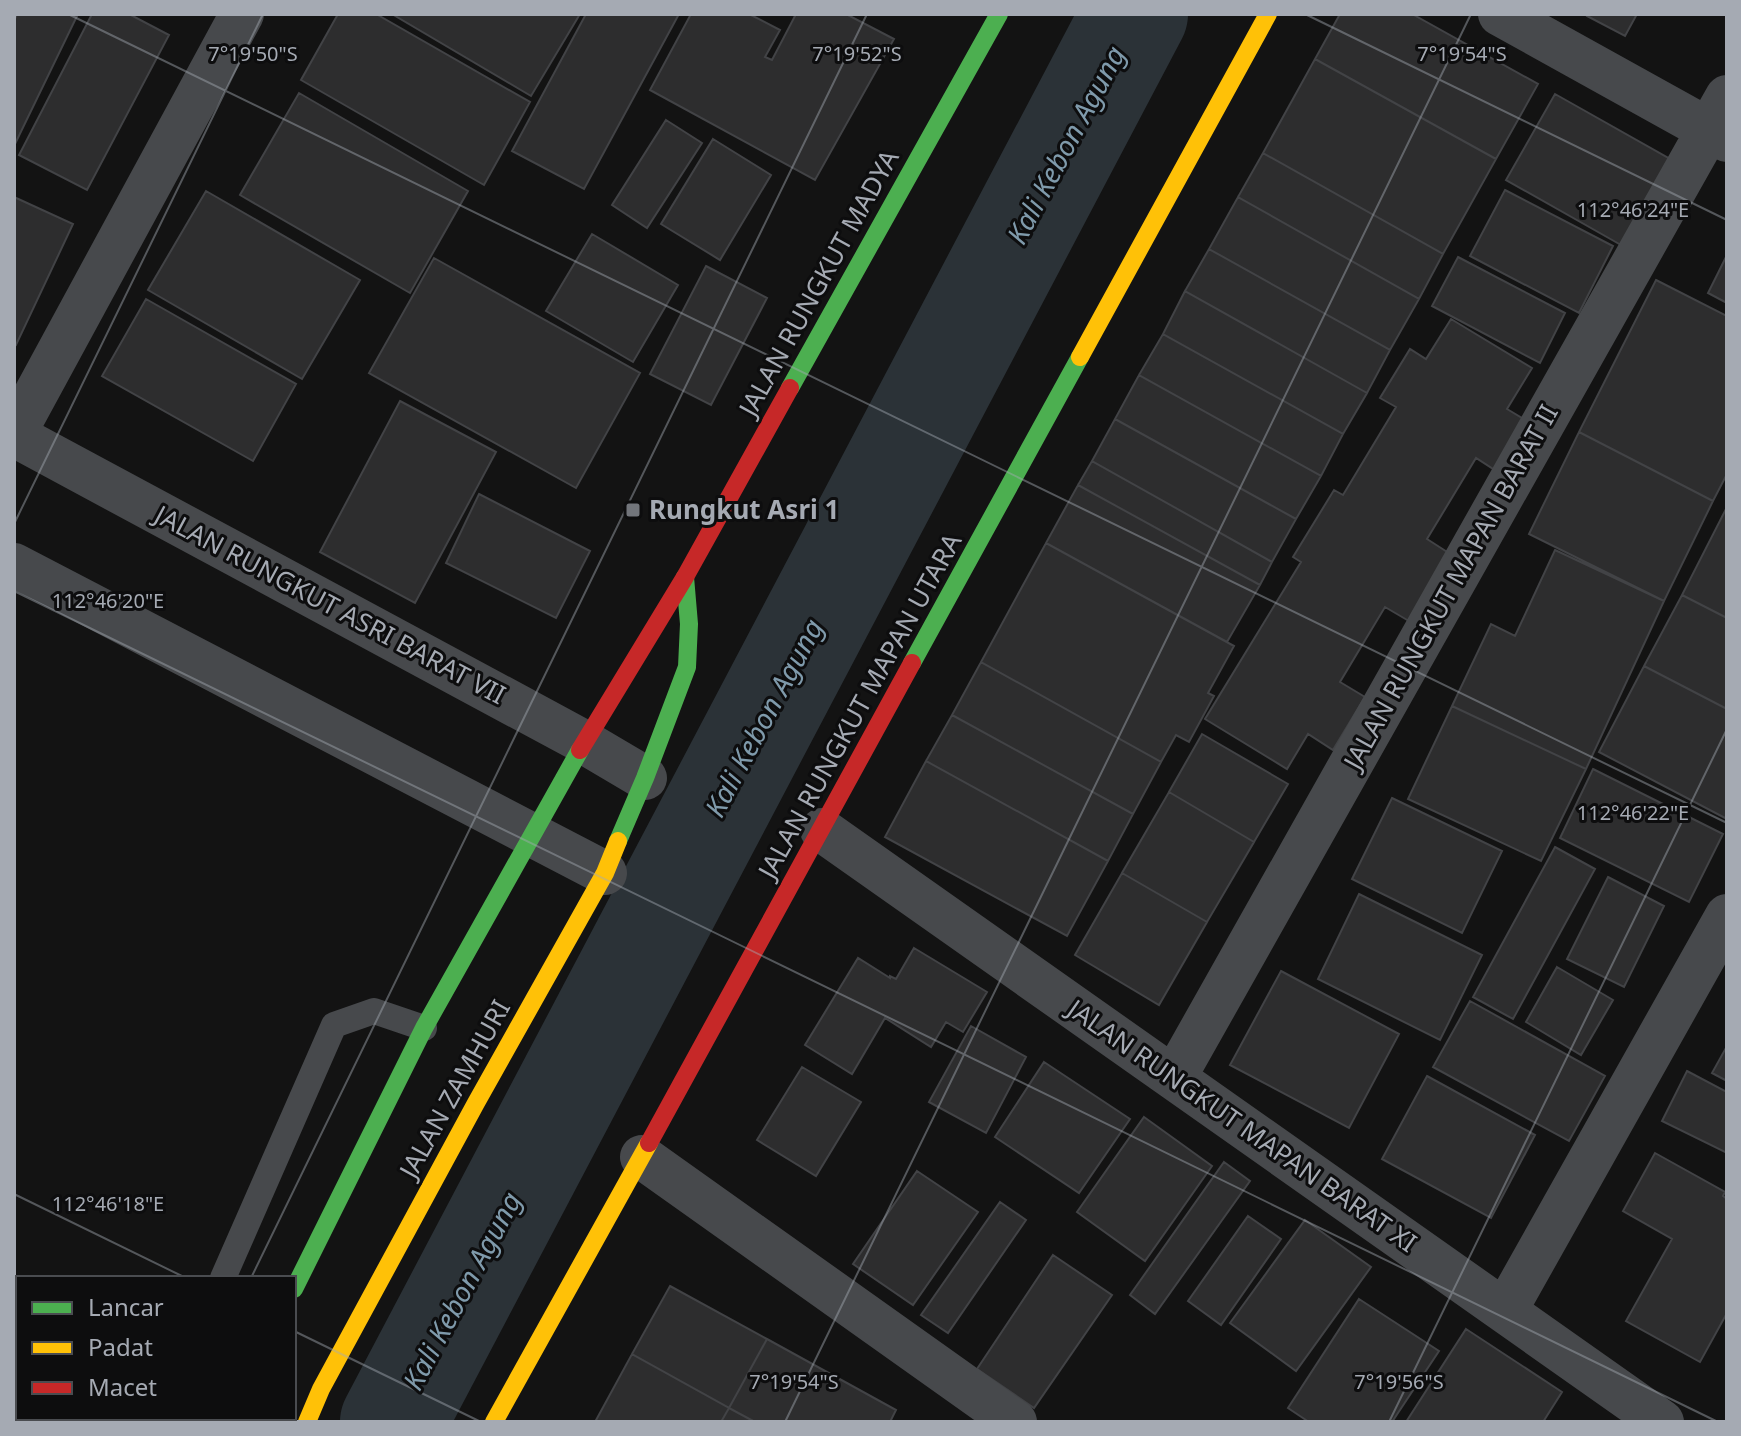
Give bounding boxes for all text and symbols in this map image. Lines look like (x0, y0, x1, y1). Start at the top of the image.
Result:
water label: Kali Kebon Agung (997, 39, 1133, 250)
text: 7°19'50"S (208, 40, 298, 67)
text: 7°19'52"S (812, 40, 902, 67)
text: 7°19'54"S (1417, 40, 1507, 67)
street label: JALAN RUNGKUT MADYA (728, 143, 907, 425)
text: 112°46'24"E (1577, 196, 1689, 223)
street label: JALAN RUNGKUT MAPAN BARAT II (1333, 398, 1566, 778)
place label: Rungkut Asri 1 (649, 491, 839, 527)
street label: JALAN RUNGKUT ASRI BARAT VII (146, 495, 512, 712)
marker: Rungkut Asri 1 (624, 501, 642, 519)
street label: JALAN RUNGKUT MAPAN UTARA (748, 526, 969, 887)
text: 112°46'20"E (52, 587, 164, 614)
water label: Kali Kebon Agung (695, 612, 831, 823)
text: 112°46'22"E (1577, 799, 1689, 826)
street label: JALAN RUNGKUT MAPAN BARAT XI (1059, 989, 1424, 1260)
street label: JALAN ZAMHURI (389, 993, 518, 1187)
water label: Kali Kebon Agung (393, 1185, 529, 1396)
text: 112°46'18"E (52, 1190, 164, 1217)
legend (16, 1276, 296, 1420)
text: Lancar (88, 1290, 164, 1323)
text: Padat (88, 1330, 153, 1363)
text: 7°19'54"S (749, 1368, 839, 1395)
text: 7°19'56"S (1354, 1368, 1444, 1395)
text: Macet (88, 1370, 157, 1403)

